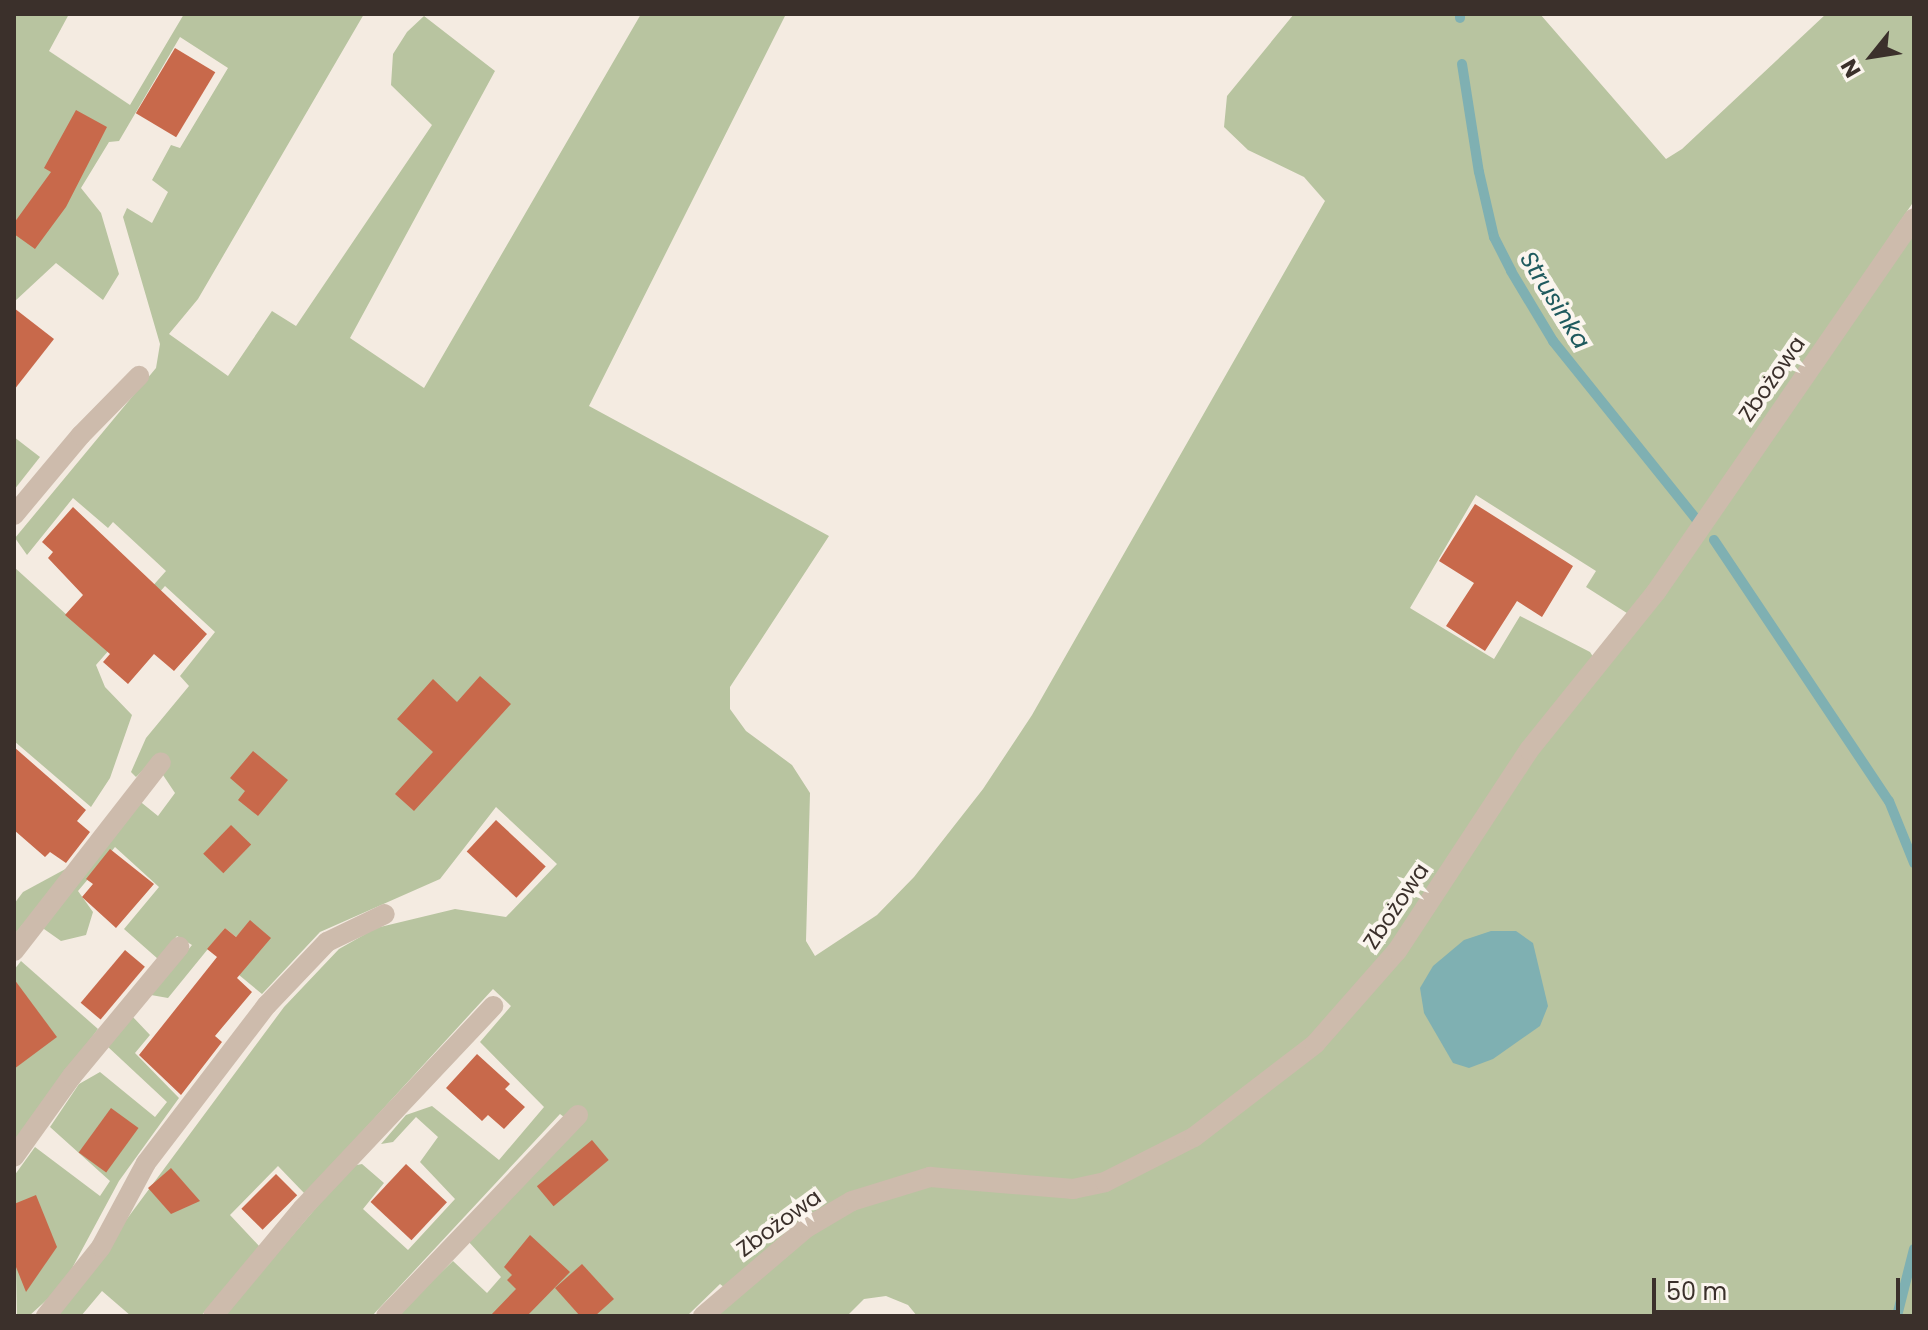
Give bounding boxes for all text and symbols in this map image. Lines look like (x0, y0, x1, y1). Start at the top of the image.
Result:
north arrow (1832, 16, 1912, 96)
text: N (1833, 53, 1868, 83)
water label: Strusinka (1514, 246, 1596, 354)
street label: Zbożowa (1733, 331, 1811, 427)
street label: Zbożowa (1358, 858, 1434, 954)
street label: Zbożowa (732, 1184, 826, 1262)
scale bar (1656, 1262, 1904, 1312)
text: 50 m (1666, 1275, 1727, 1308)

